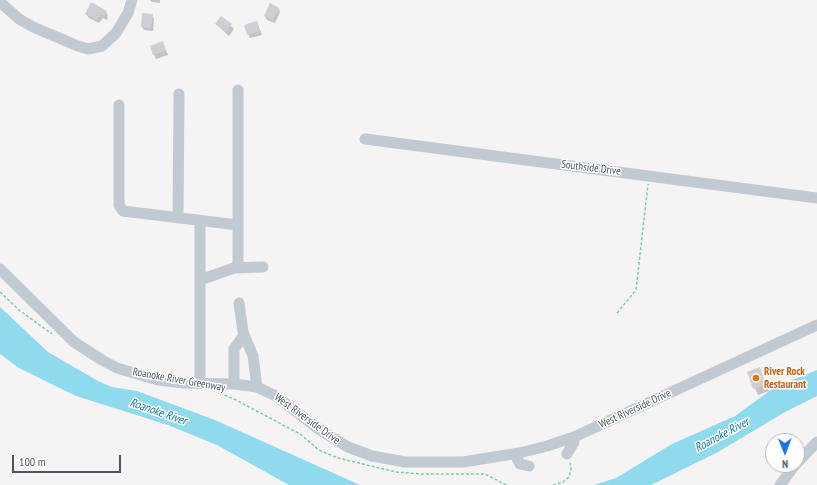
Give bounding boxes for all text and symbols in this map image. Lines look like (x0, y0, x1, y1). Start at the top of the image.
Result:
street label: Southside Drive (561, 158, 621, 178)
street label: Roanoke River Greenway (132, 365, 226, 395)
place label: River Rock Restaurant (764, 365, 806, 391)
marker: River Rock Restaurant (751, 373, 761, 383)
street label: West Riverside Drive (597, 387, 673, 431)
street label: West Riverside Drive (272, 391, 342, 447)
water label: Roanoke River (128, 396, 188, 428)
water label: Roanoke River (693, 415, 751, 455)
north arrow (765, 433, 805, 473)
scale bar (14, 447, 123, 473)
text: 100 m (19, 454, 46, 469)
text: N (782, 457, 788, 471)

